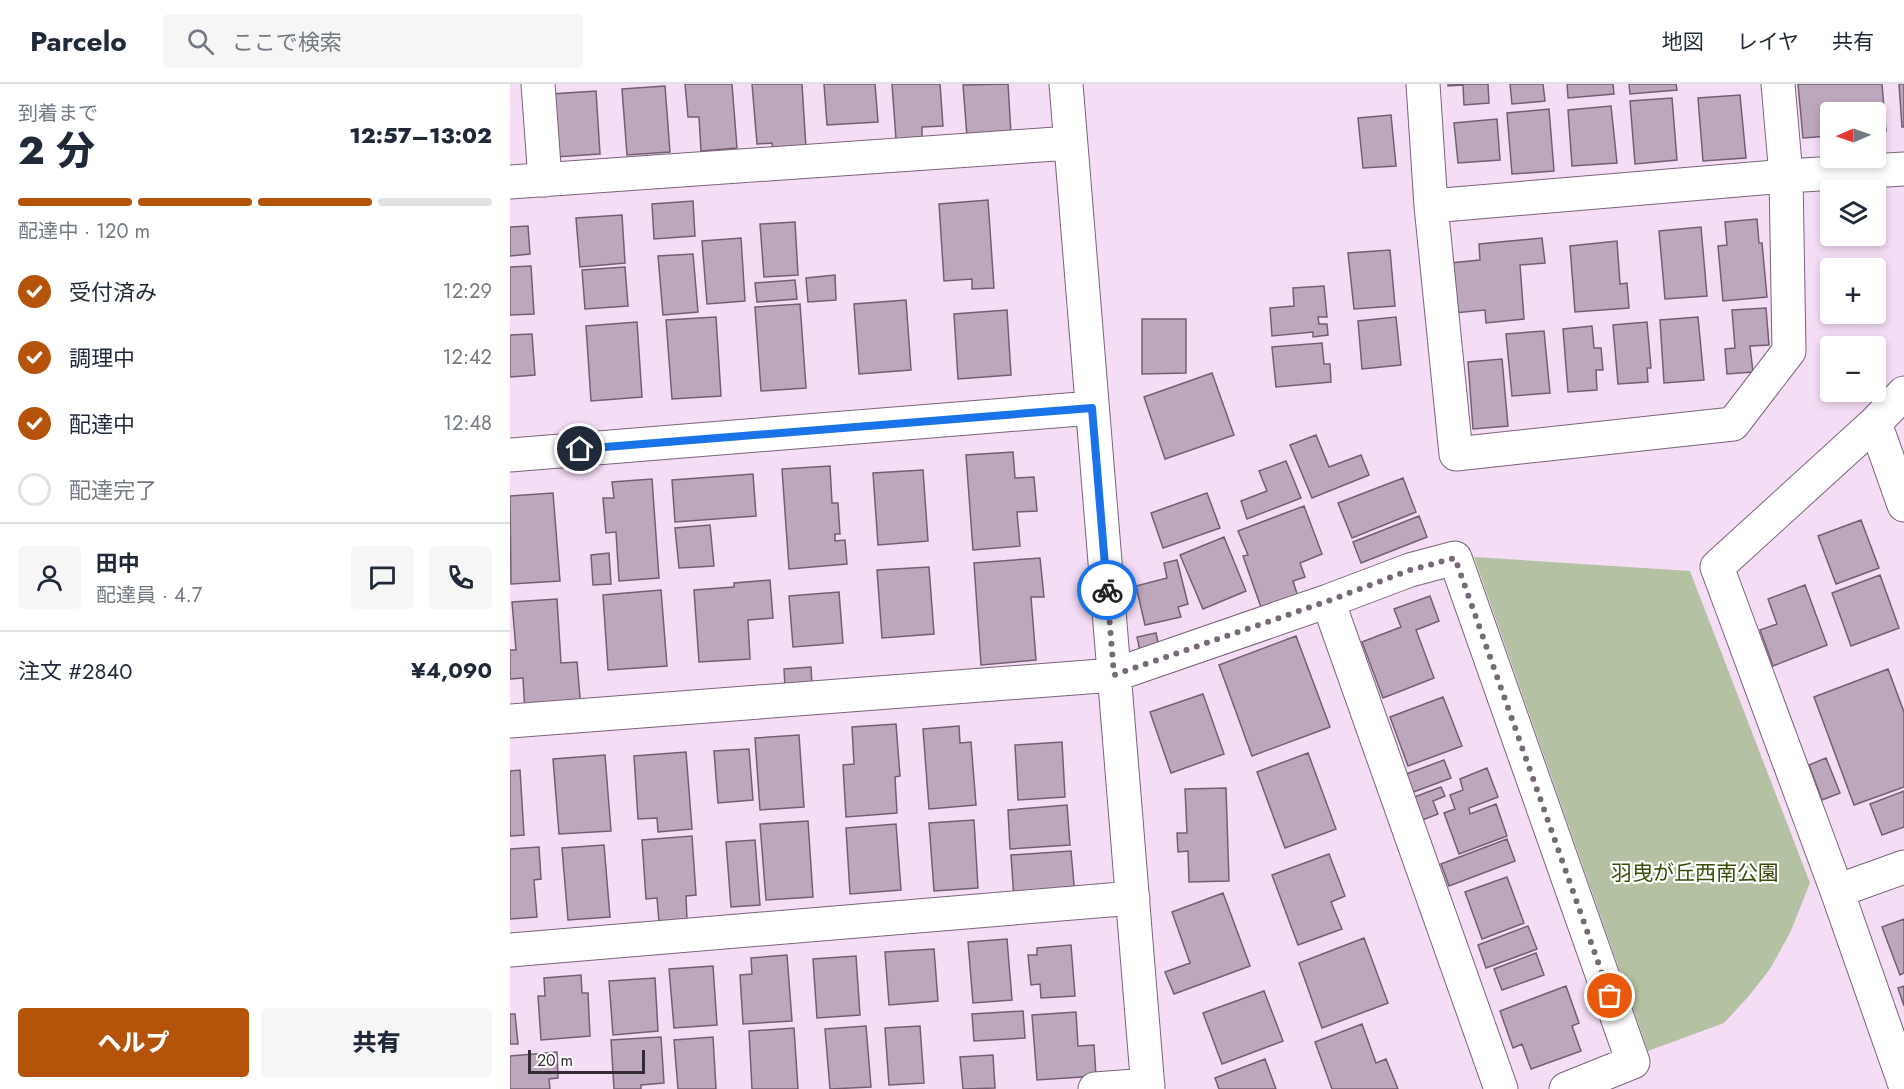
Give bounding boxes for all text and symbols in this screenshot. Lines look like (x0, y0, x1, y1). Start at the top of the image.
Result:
search box (163, 14, 583, 68)
text: Parcelo (30, 21, 127, 62)
icon: search (184, 25, 217, 58)
text: ここで検索 (232, 26, 342, 58)
text: 地図 (1662, 27, 1704, 57)
text: レイヤ (1737, 27, 1799, 57)
text: 共有 (1832, 27, 1874, 57)
text: 到着まで (18, 99, 98, 128)
north arrow (1820, 102, 1886, 168)
map controls (1820, 102, 1886, 402)
text: 12:57–13:02 (349, 119, 492, 151)
text: 2 分 (18, 122, 95, 179)
button: layers (1820, 180, 1886, 246)
text: 配達中 · 120 m (18, 217, 150, 246)
button: + (1820, 258, 1886, 324)
icon: check (18, 275, 51, 308)
text: 受付済み (69, 276, 157, 308)
text: 12:29 (443, 277, 492, 306)
button: − (1820, 336, 1886, 402)
icon: check (18, 341, 51, 374)
text: 調理中 (69, 342, 135, 374)
text: 12:42 (443, 343, 492, 372)
icon: check (18, 407, 51, 440)
text: 配達中 (69, 408, 135, 440)
text: 12:48 (443, 409, 492, 438)
pin (554, 423, 605, 474)
icon: home (563, 432, 596, 465)
text: 配達完了 (69, 474, 157, 506)
button: person (18, 546, 81, 609)
button: chat (351, 546, 414, 609)
button: phone (429, 546, 492, 609)
text: 田中 (96, 547, 140, 579)
courier (1077, 560, 1137, 620)
icon: bike (1091, 574, 1124, 607)
text: 配達員 · 4.7 (96, 581, 202, 610)
text: ¥4,090 (411, 654, 492, 686)
text: 注文 #2840 (18, 655, 132, 687)
park label: 羽曳が丘西南公園 (1611, 858, 1779, 888)
pin (1584, 970, 1635, 1021)
icon: bag (1593, 979, 1626, 1012)
button: ヘルプ (18, 1008, 249, 1077)
button: 共有 (261, 1008, 492, 1077)
scale bar (528, 1047, 645, 1074)
text: 20 m (537, 1049, 573, 1072)

